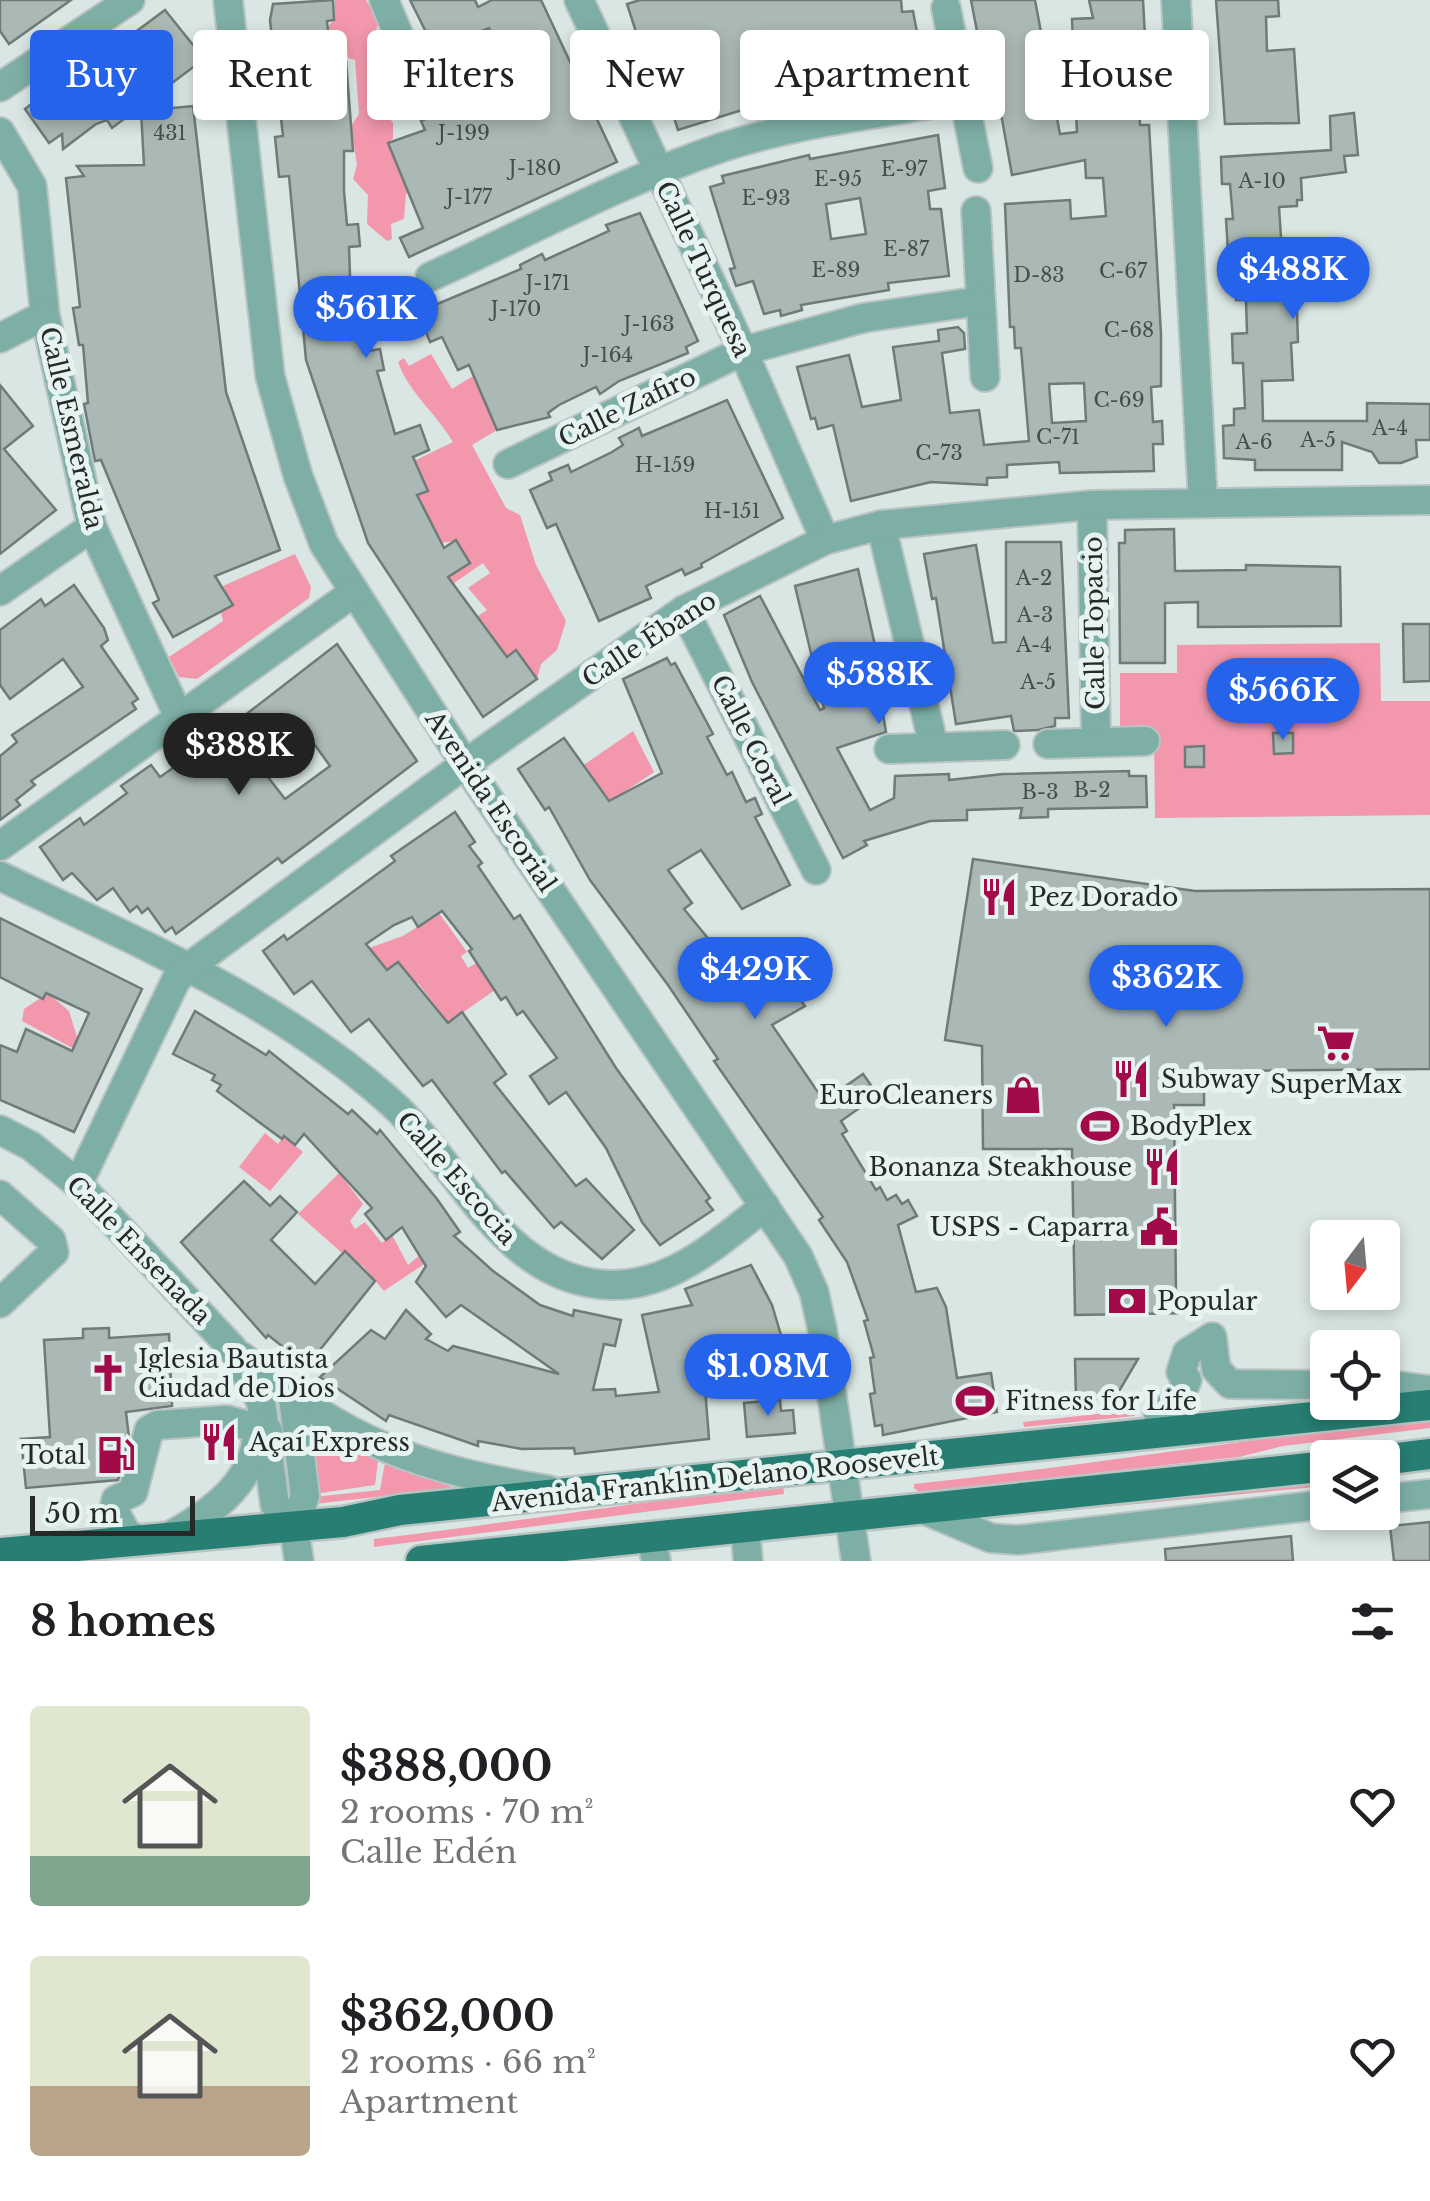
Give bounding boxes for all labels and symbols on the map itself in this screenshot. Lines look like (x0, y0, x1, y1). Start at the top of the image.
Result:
house number: 431 (154, 121, 186, 145)
house number: J-199 (435, 121, 490, 145)
house number: J-180 (506, 156, 561, 180)
house number: E-97 (881, 157, 928, 181)
house number: E-95 (814, 167, 862, 191)
house number: A-10 (1237, 169, 1286, 193)
street label: Calle Turquesa (649, 176, 758, 362)
house number: J-177 (443, 185, 493, 209)
house number: E-93 (742, 186, 790, 210)
house number: E-87 (883, 237, 930, 261)
pin: $488K (1223, 237, 1363, 322)
house number: E-89 (812, 258, 860, 282)
house number: C-67 (1099, 259, 1148, 283)
house number: D-83 (1013, 263, 1065, 287)
house number: J-171 (522, 271, 571, 295)
pin: $561K (296, 276, 436, 361)
house number: J-170 (488, 297, 541, 321)
house number: J-163 (620, 312, 675, 336)
house number: C-68 (1104, 318, 1154, 342)
street label: Calle Esmeralda (33, 324, 110, 533)
house number: J-164 (580, 343, 633, 367)
street label: Calle Zafiro (553, 361, 701, 454)
house number: C-69 (1093, 388, 1145, 412)
house number: A-4 (1371, 416, 1408, 440)
house number: C-71 (1036, 425, 1080, 449)
house number: A-5 (1299, 428, 1336, 452)
house number: A-6 (1234, 430, 1273, 454)
house number: C-73 (915, 441, 963, 465)
house number: H-159 (635, 453, 695, 477)
house number: H-151 (704, 499, 760, 523)
street label: Calle Topacio (1077, 536, 1112, 710)
house number: A-2 (1015, 566, 1052, 590)
street label: Calle Ébano (576, 584, 722, 694)
house number: A-3 (1016, 603, 1053, 627)
house number: A-4 (1015, 633, 1052, 657)
pin: $588K (809, 642, 949, 727)
pin: $566K (1213, 658, 1353, 743)
street label: Calle Coral (705, 670, 797, 811)
house number: A-5 (1019, 670, 1056, 694)
street label: Avenida Escorial (418, 704, 563, 898)
pin: $388K (169, 713, 309, 798)
house number: B-2 (1074, 778, 1110, 802)
house number: B-3 (1022, 780, 1058, 804)
restaurant icon: Pez Dorado (978, 876, 1020, 918)
place label: Pez Dorado (1029, 882, 1178, 913)
pin: $429K (685, 937, 825, 1022)
pin: $362K (1096, 945, 1236, 1030)
supermarket icon: SuperMax (1315, 1022, 1357, 1064)
restaurant icon: Subway (1110, 1058, 1152, 1100)
place label: Subway (1161, 1064, 1260, 1095)
place label: SuperMax (1270, 1069, 1402, 1100)
shop icon: EuroCleaners (1002, 1074, 1044, 1116)
place label: EuroCleaners (819, 1080, 993, 1111)
street label: Calle Escocia (390, 1105, 523, 1252)
sports icon: BodyPlex (1079, 1105, 1121, 1147)
place label: BodyPlex (1130, 1111, 1252, 1142)
restaurant icon: Bonanza Steakhouse (1141, 1146, 1183, 1188)
place label: Bonanza Steakhouse (868, 1152, 1132, 1183)
street label: Calle Ensenada (60, 1170, 217, 1331)
public building icon: USPS - Caparra (1138, 1206, 1180, 1248)
place label: USPS - Caparra (930, 1212, 1129, 1243)
north arrow (1310, 1220, 1400, 1310)
bank icon: Popular (1106, 1280, 1148, 1322)
place label: Popular (1157, 1286, 1257, 1317)
pin: $1.08M (687, 1334, 849, 1419)
place label: Iglesia Bautista Ciudad de Dios (138, 1344, 335, 1404)
church icon: Iglesia Bautista Ciudad de Dios (87, 1352, 129, 1394)
sports icon: Fitness for Life (954, 1380, 996, 1422)
place label: Fitness for Life (1005, 1386, 1197, 1417)
restaurant icon: Açaí Express (198, 1421, 240, 1463)
place label: Açaí Express (248, 1427, 410, 1458)
fuel station icon: Total (95, 1434, 137, 1476)
place label: Total (21, 1440, 86, 1471)
street label: Avenida Franklin Delano Roosevelt (489, 1441, 941, 1519)
scale bar (30, 1491, 195, 1536)

